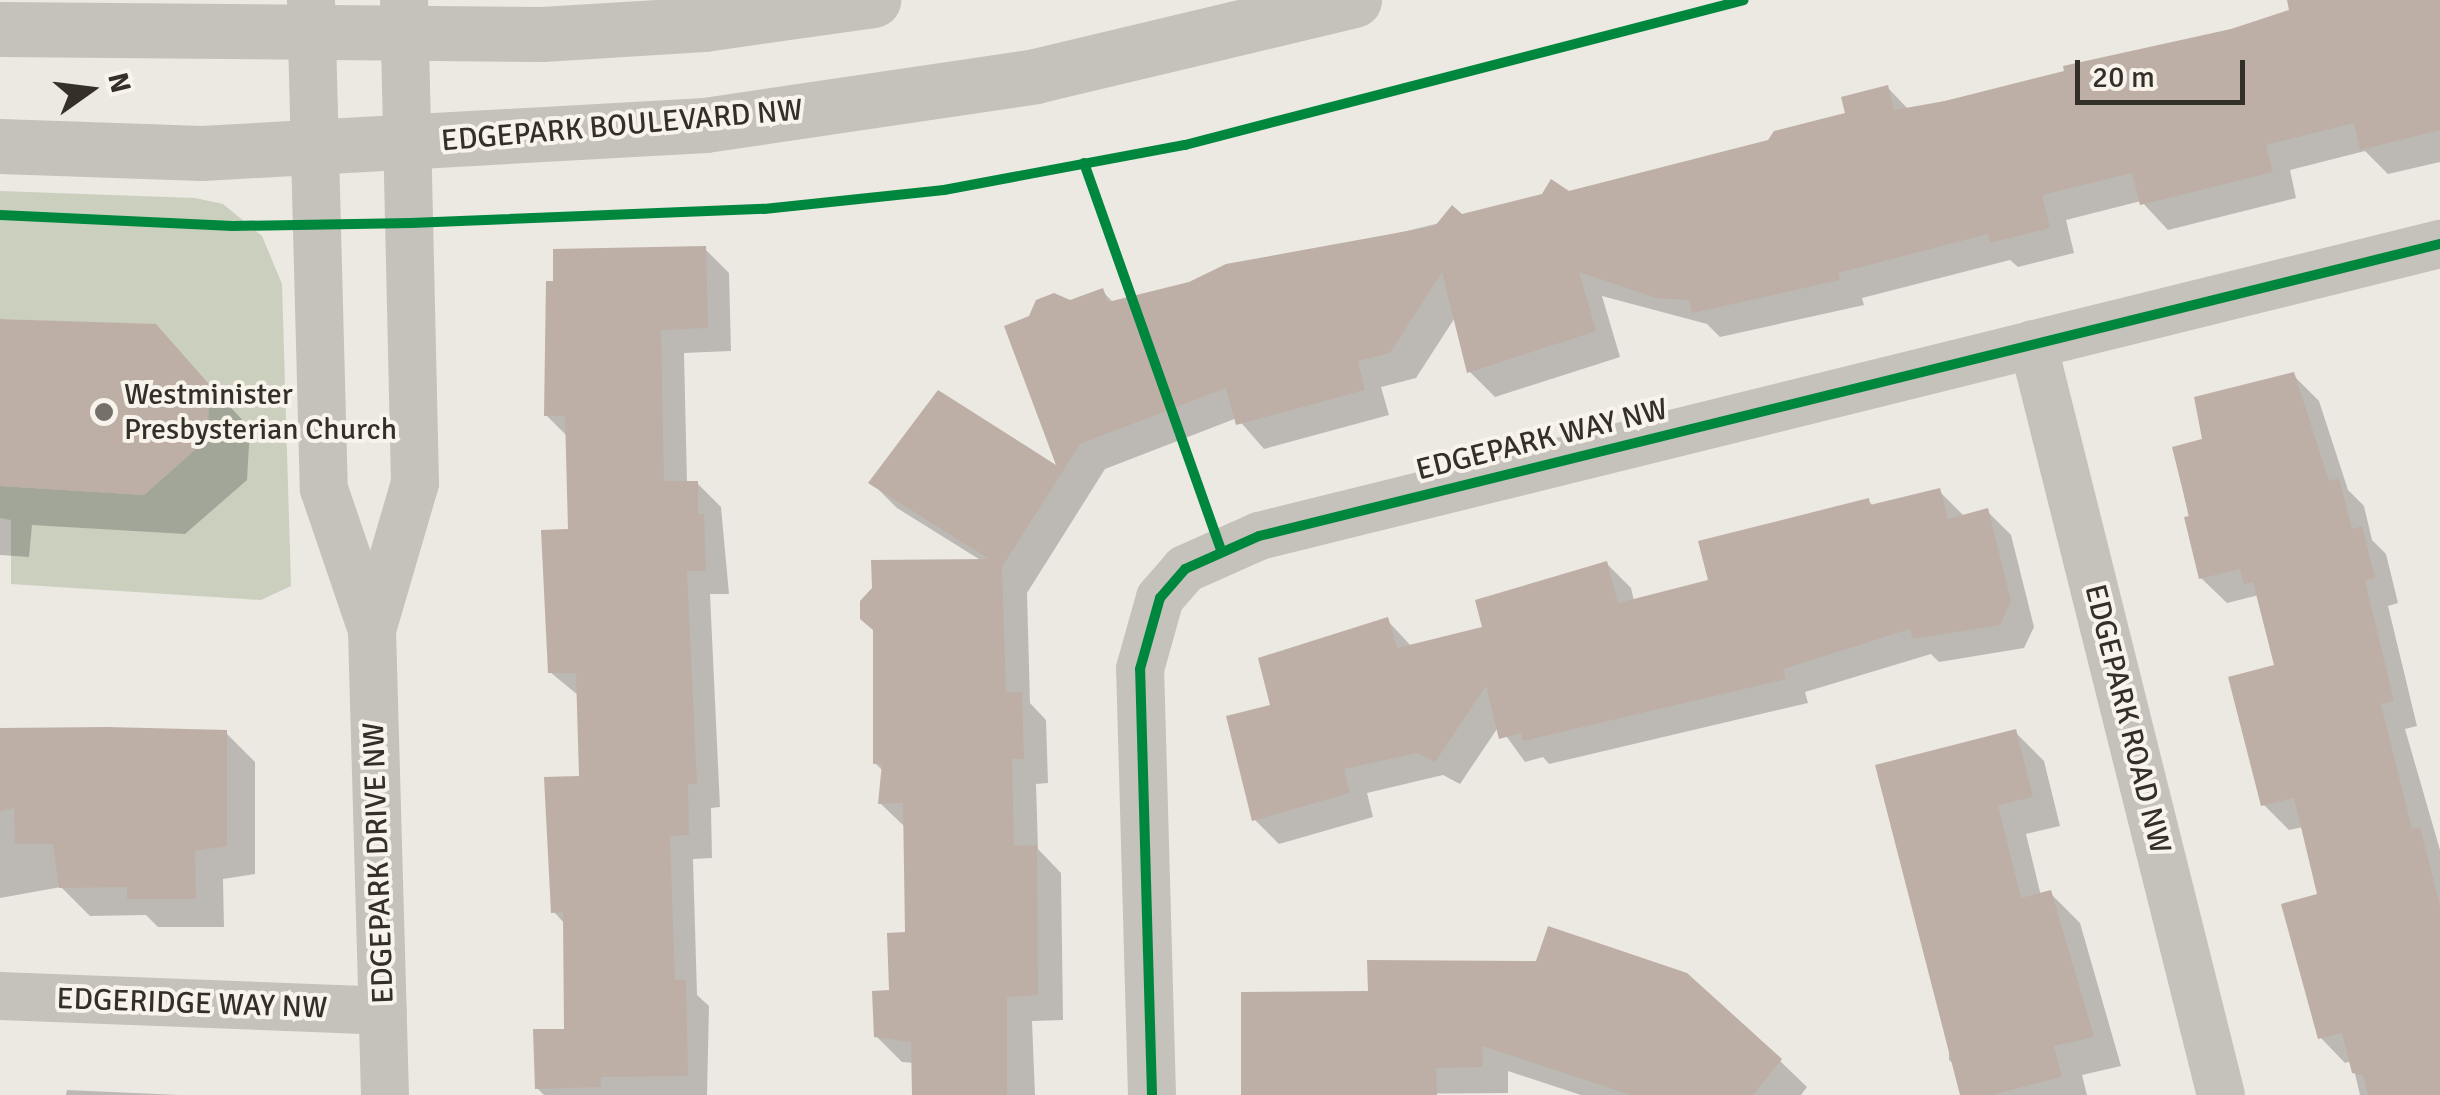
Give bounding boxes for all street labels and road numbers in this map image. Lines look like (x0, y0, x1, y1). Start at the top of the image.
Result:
street label: EDGEPARK BOULEVARD NW (440, 92, 804, 160)
street label: EDGEPARK WAY NW (1413, 391, 1671, 489)
street label: EDGEPARK ROAD NW (2076, 581, 2178, 857)
street label: EDGEPARK DRIVE NW (356, 722, 402, 1004)
street label: EDGERIDGE WAY NW (56, 981, 328, 1027)

